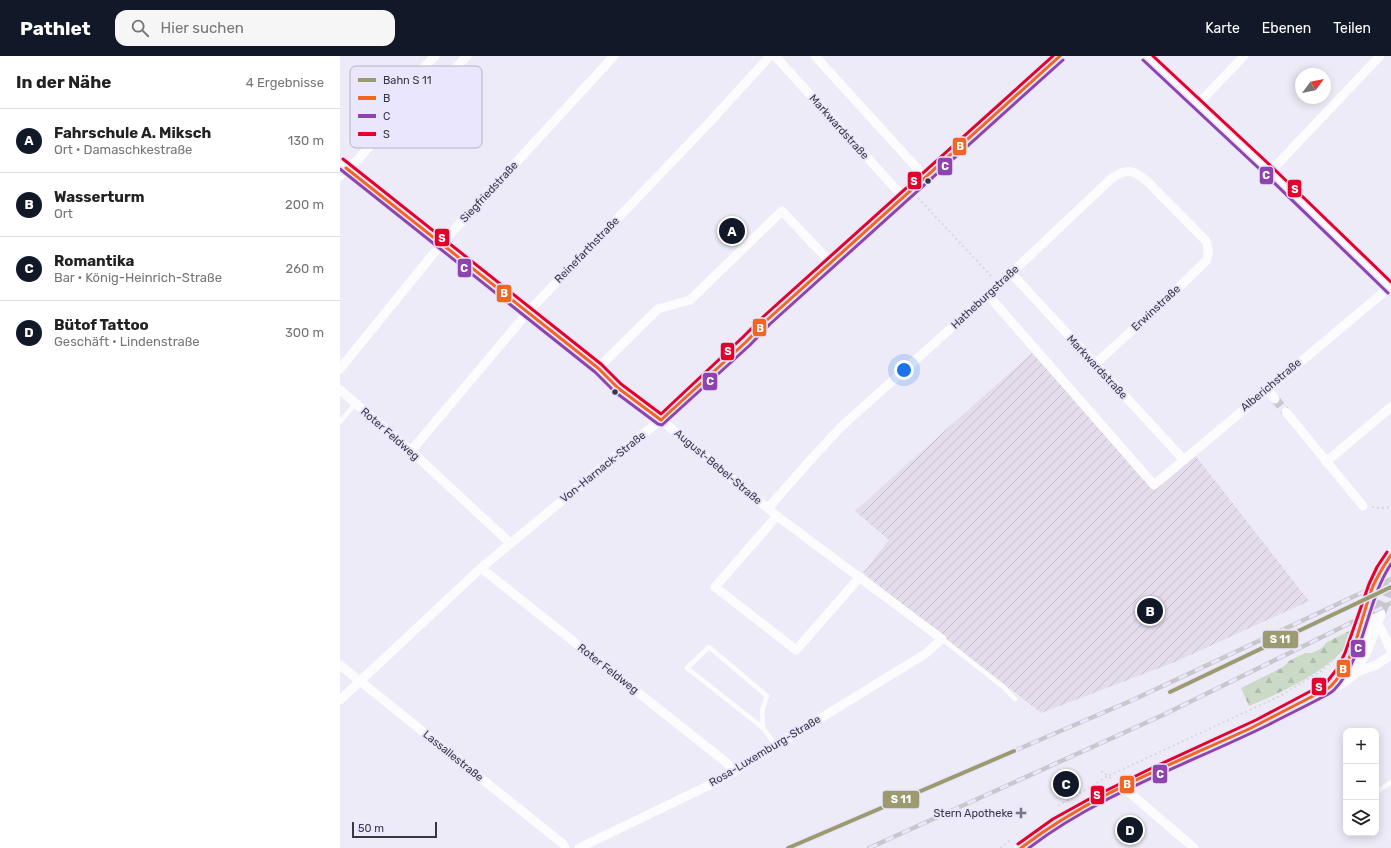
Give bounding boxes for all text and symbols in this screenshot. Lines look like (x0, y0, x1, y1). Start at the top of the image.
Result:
search box (115, 10, 395, 46)
text: Pathlet (20, 17, 91, 40)
icon: search (129, 17, 151, 39)
text: Hier suchen (161, 19, 244, 37)
text: Karte (1205, 20, 1240, 37)
text: Ebenen (1262, 20, 1311, 37)
text: Teilen (1333, 20, 1371, 37)
legend (350, 66, 482, 148)
north arrow (1295, 68, 1331, 104)
text: In der Nähe (16, 72, 111, 92)
text: Bahn S 11 (383, 74, 431, 87)
text: 4 Ergebnisse (246, 75, 324, 90)
text: B (383, 92, 390, 105)
street label: Markwardstraße (806, 92, 872, 162)
text: C (383, 110, 390, 123)
text: Fahrschule A. Miksch (54, 124, 211, 142)
text: S (383, 128, 390, 141)
text: A (24, 133, 34, 148)
text: 130 m (288, 133, 324, 148)
line badge: B (952, 137, 967, 156)
text: B (956, 140, 964, 153)
text: Ort · Damaschkestraße (54, 142, 192, 157)
line badge: C (937, 157, 953, 176)
street label: Siegfriedstraße (457, 159, 521, 225)
text: C (941, 160, 949, 173)
line badge: C (1259, 166, 1274, 185)
text: C (1262, 169, 1270, 182)
line badge: S (907, 171, 922, 190)
text: S (910, 175, 918, 188)
unlabelled marker (923, 176, 933, 186)
line badge: S (1287, 179, 1302, 198)
text: S (1291, 183, 1299, 196)
text: Wasserturm (54, 188, 145, 206)
text: B (24, 197, 34, 212)
text: 200 m (285, 197, 324, 212)
text: Ort (54, 206, 73, 221)
street label: Reinefarthstraße (552, 214, 622, 286)
pin: A (719, 216, 745, 246)
line badge: S (434, 228, 450, 247)
text: S (438, 232, 446, 245)
text: Romantika (54, 252, 134, 270)
line badge: C (457, 258, 472, 278)
text: C (24, 261, 34, 276)
text: 260 m (286, 261, 324, 276)
text: C (460, 262, 468, 275)
street label: Hatheburgstraße (949, 262, 1021, 332)
text: Bar · König-Heinrich-Straße (54, 270, 222, 285)
street label: Erwinstraße (1129, 282, 1183, 334)
line badge: B (496, 284, 512, 303)
text: B (500, 287, 508, 300)
text: Bütof Tattoo (54, 316, 149, 334)
line badge: B (752, 318, 767, 337)
text: B (756, 322, 764, 335)
text: D (24, 325, 34, 340)
text: 300 m (285, 325, 324, 340)
street label: Markwardstraße (1064, 332, 1130, 402)
text: Geschäft · Lindenstraße (54, 334, 200, 349)
line badge: S (720, 342, 735, 361)
text: S (724, 345, 732, 358)
street label: Alberichstraße (1238, 356, 1304, 414)
your location (894, 360, 914, 380)
line badge: C (702, 372, 718, 391)
text: C (706, 375, 714, 388)
unlabelled marker (610, 387, 620, 397)
street label: Roter Feldweg (358, 405, 422, 463)
street label: August-Bebel-Straße (672, 427, 764, 507)
street label: Von-Harnack-Straße (558, 429, 648, 505)
pin: B (1137, 596, 1163, 626)
line badge: S 11 (1262, 630, 1299, 649)
text: S 11 (1270, 633, 1290, 646)
line badge: C (1350, 639, 1366, 658)
street label: Roter Feldweg (575, 641, 641, 697)
text: C (1354, 642, 1362, 655)
line badge: B (1336, 659, 1351, 678)
text: B (1339, 663, 1347, 676)
line badge: S (1311, 677, 1327, 696)
text: S (1315, 681, 1323, 694)
street label: Rosa-Luxemburg-Straße (707, 713, 823, 789)
street label: Lassallestraße (420, 728, 486, 784)
map controls (1343, 728, 1379, 836)
button: + (1343, 728, 1379, 764)
line badge: C (1152, 764, 1168, 784)
button: − (1343, 764, 1379, 800)
text: C (1156, 768, 1164, 781)
pin: C (1053, 769, 1079, 799)
line badge: B (1119, 775, 1135, 794)
text: B (1123, 778, 1131, 791)
line badge: S (1090, 785, 1105, 805)
text: S (1093, 789, 1101, 802)
line badge: S 11 (882, 790, 920, 809)
text: S 11 (891, 793, 911, 806)
button: layers (1343, 800, 1379, 836)
place label: Stern Apotheke (934, 807, 1013, 820)
marker: Stern Apotheke (1016, 808, 1026, 818)
pin: D (1117, 815, 1143, 845)
scale bar (352, 820, 437, 839)
text: 50 m (358, 822, 384, 835)

